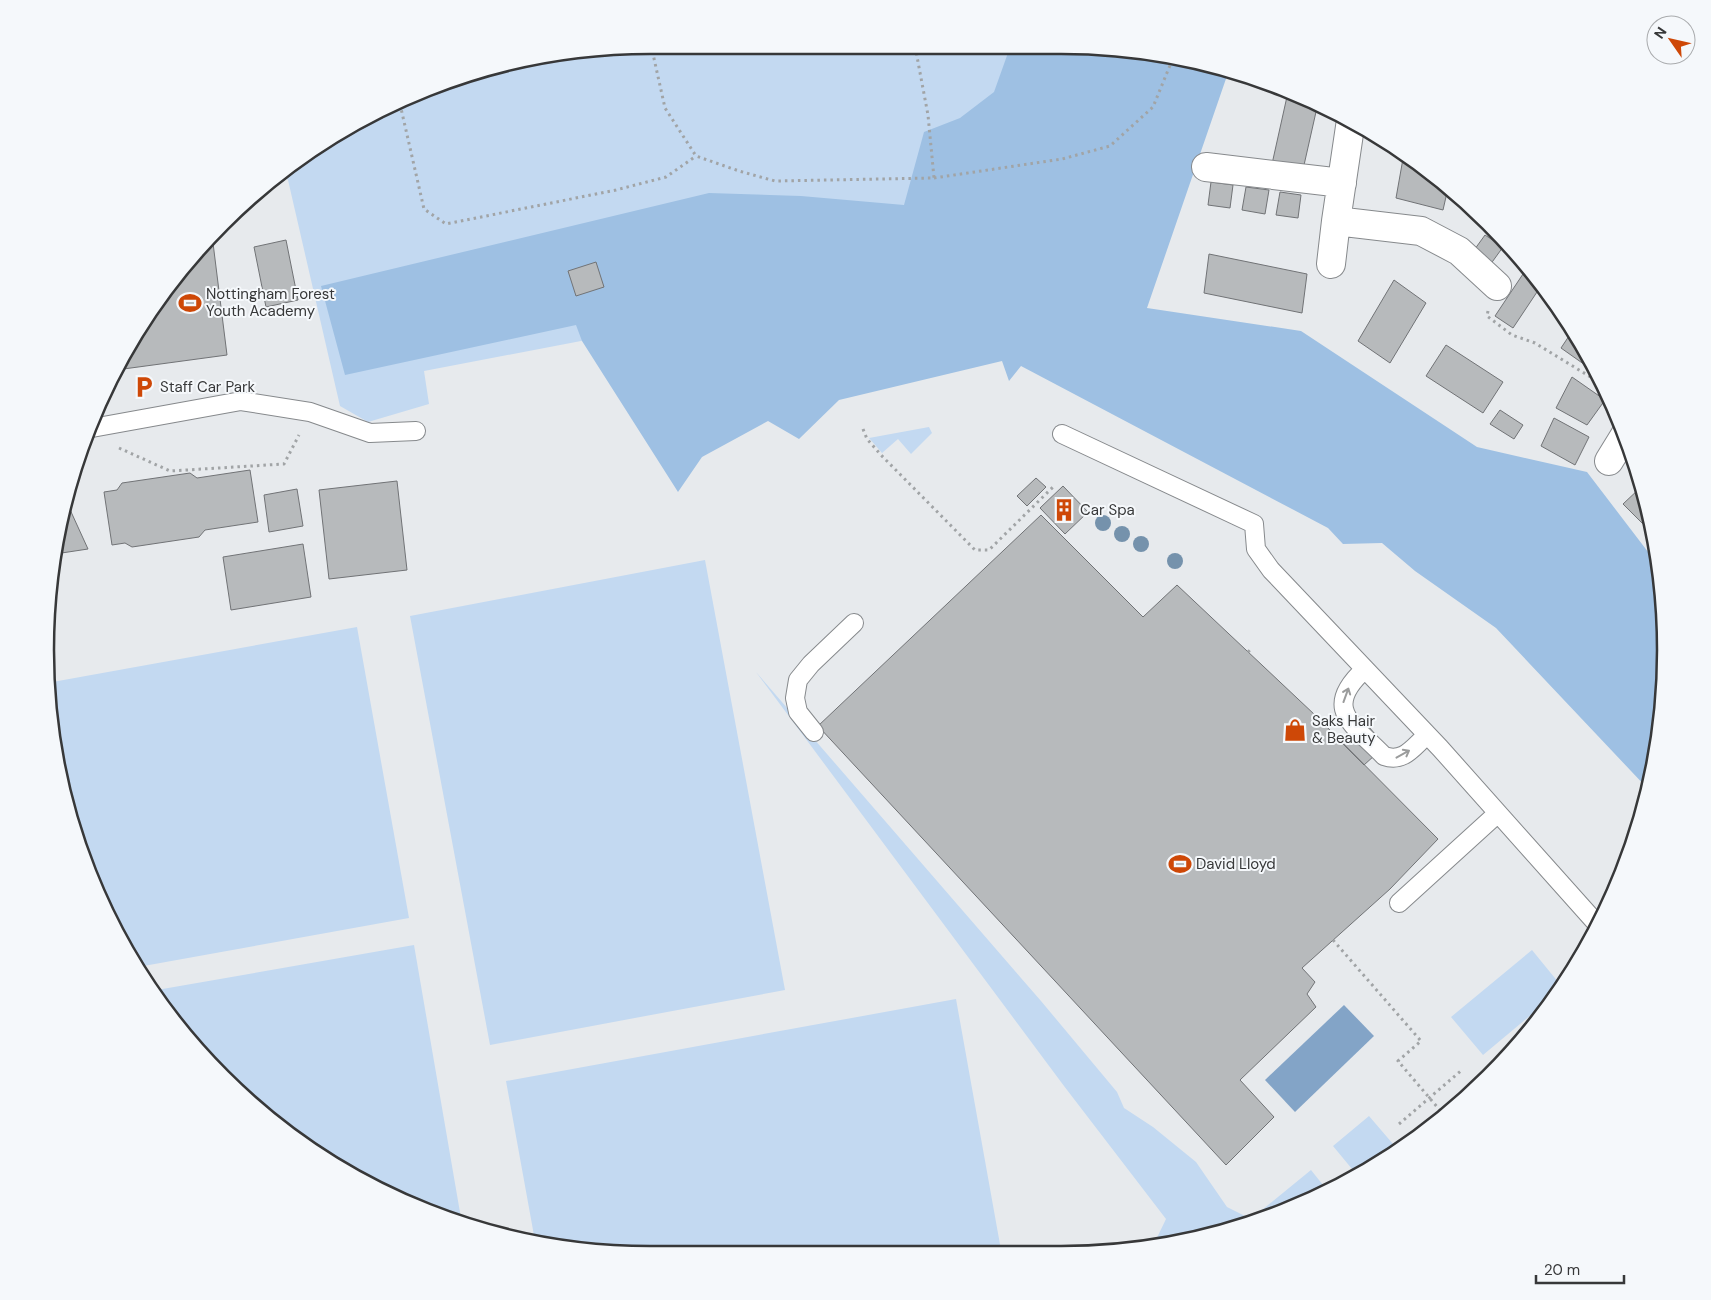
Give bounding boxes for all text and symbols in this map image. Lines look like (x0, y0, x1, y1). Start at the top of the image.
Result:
north arrow (1646, 15, 1696, 65)
text: N (1650, 23, 1671, 42)
place label: Nottingham Forest Youth Academy (206, 284, 335, 321)
sports icon: Nottingham Forest Youth Academy (177, 290, 203, 316)
parking icon: Staff Car Park (131, 374, 157, 400)
place label: Staff Car Park (160, 377, 255, 397)
building icon: Car Spa (1051, 497, 1077, 523)
place label: Car Spa (1080, 500, 1135, 520)
one-way arrow (1342, 688, 1351, 703)
place label: Saks Hair & Beauty (1312, 711, 1376, 748)
shop icon: Saks Hair & Beauty (1282, 717, 1308, 743)
one-way arrow (1396, 749, 1411, 759)
sports icon: David Lloyd (1167, 851, 1193, 877)
place label: David Lloyd (1196, 854, 1276, 874)
scale bar (1536, 1252, 1624, 1284)
text: 20 m (1544, 1260, 1580, 1280)

